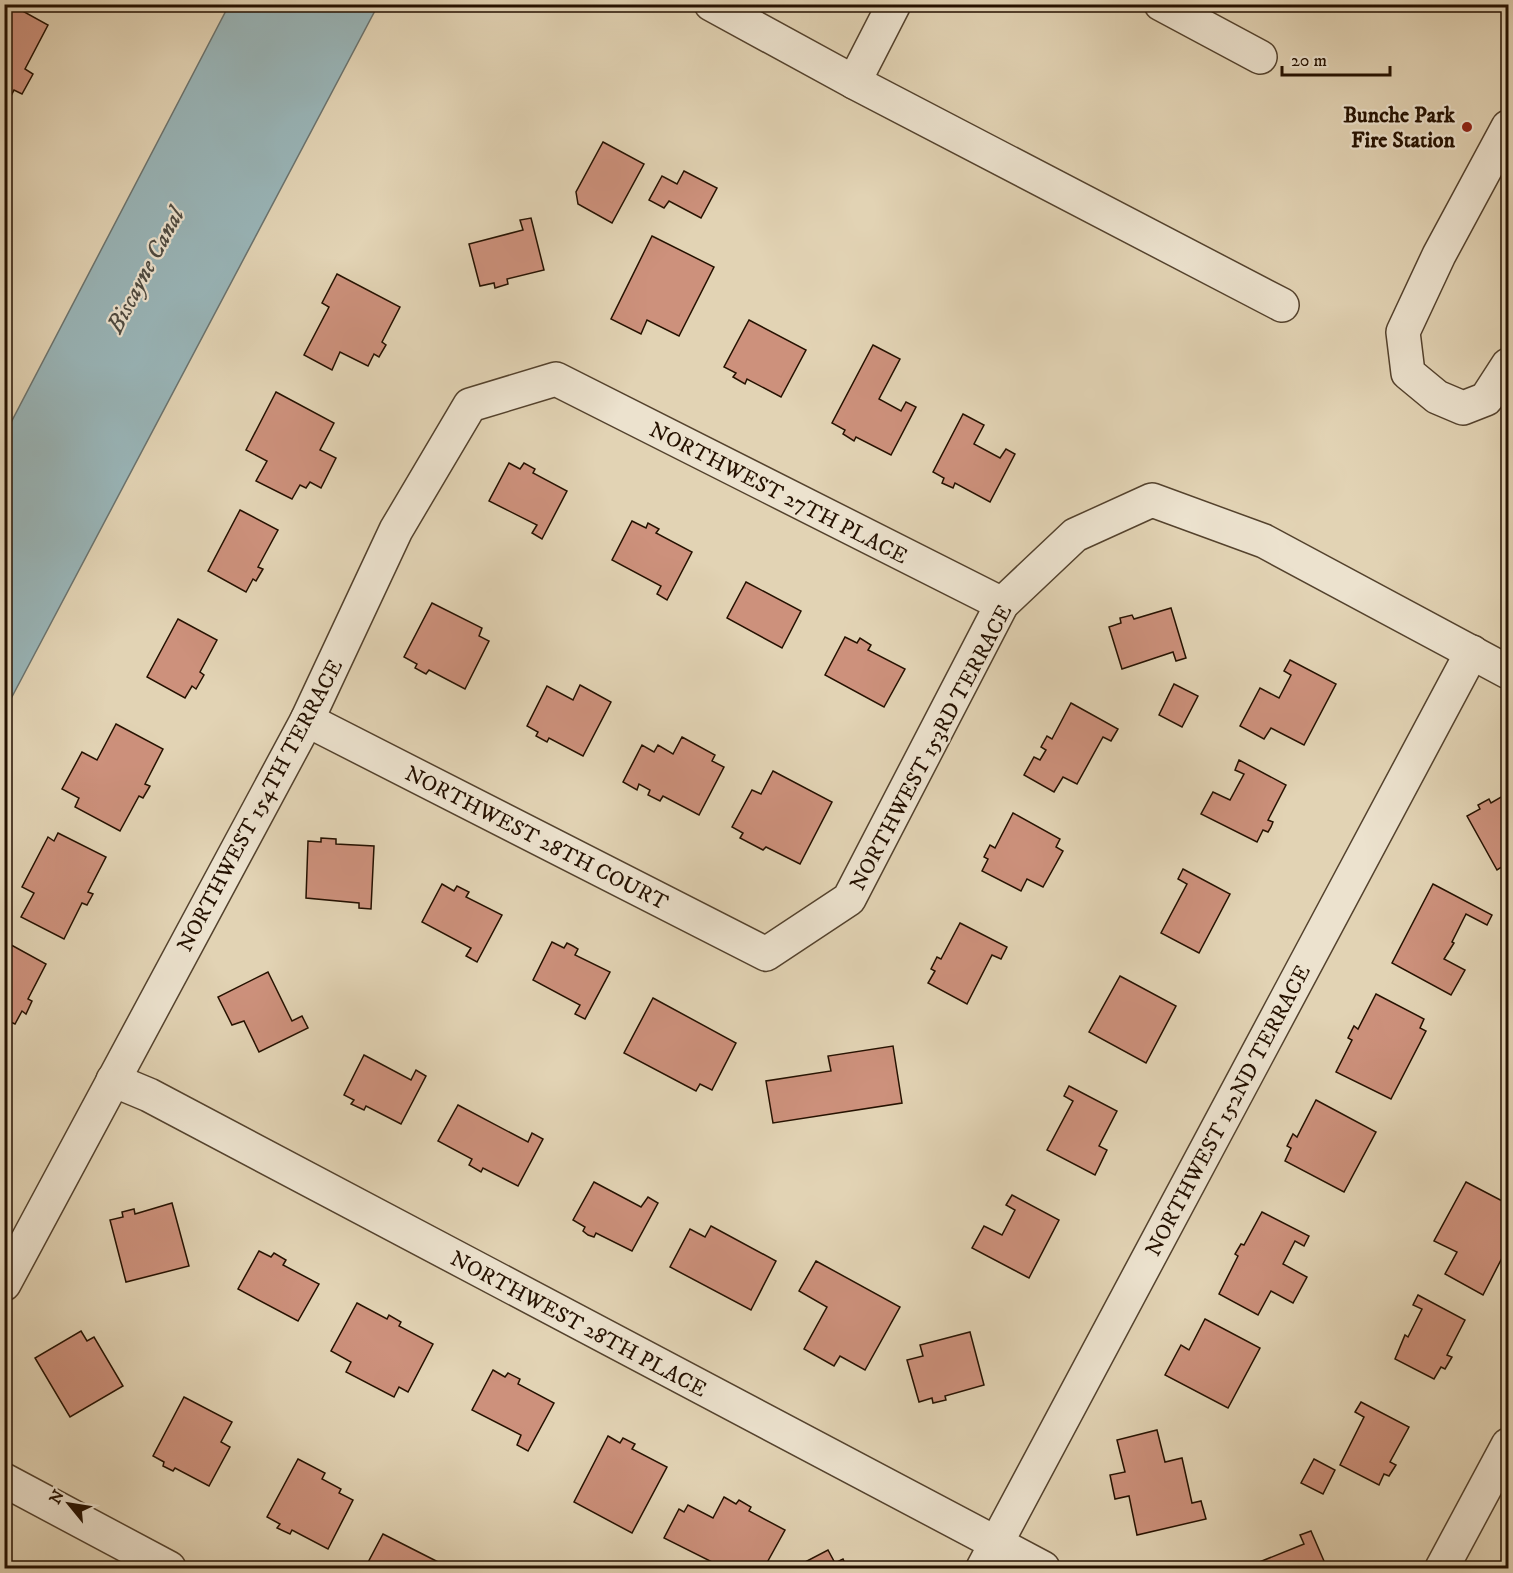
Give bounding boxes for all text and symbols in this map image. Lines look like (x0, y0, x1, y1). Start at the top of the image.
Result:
scale bar (1282, 39, 1390, 77)
text: 20 m (1291, 50, 1327, 72)
place label: Bunche Park Fire Station (1343, 102, 1456, 154)
marker: Bunche Park Fire Station (1460, 120, 1474, 134)
water label: Biscayne Canal (100, 200, 193, 339)
street label: NORTHWEST 27TH PLACE (645, 416, 912, 570)
street label: NORTHWEST 153RD TERRACE (844, 600, 1018, 895)
street label: NORTHWEST 154TH TERRACE (172, 655, 349, 957)
street label: NORTHWEST 28TH COURT (400, 760, 673, 917)
street label: NORTHWEST 152ND TERRACE (1140, 960, 1317, 1261)
street label: NORTHWEST 28TH PLACE (446, 1245, 711, 1403)
north arrow (39, 1474, 99, 1534)
text: N (45, 1486, 69, 1508)

